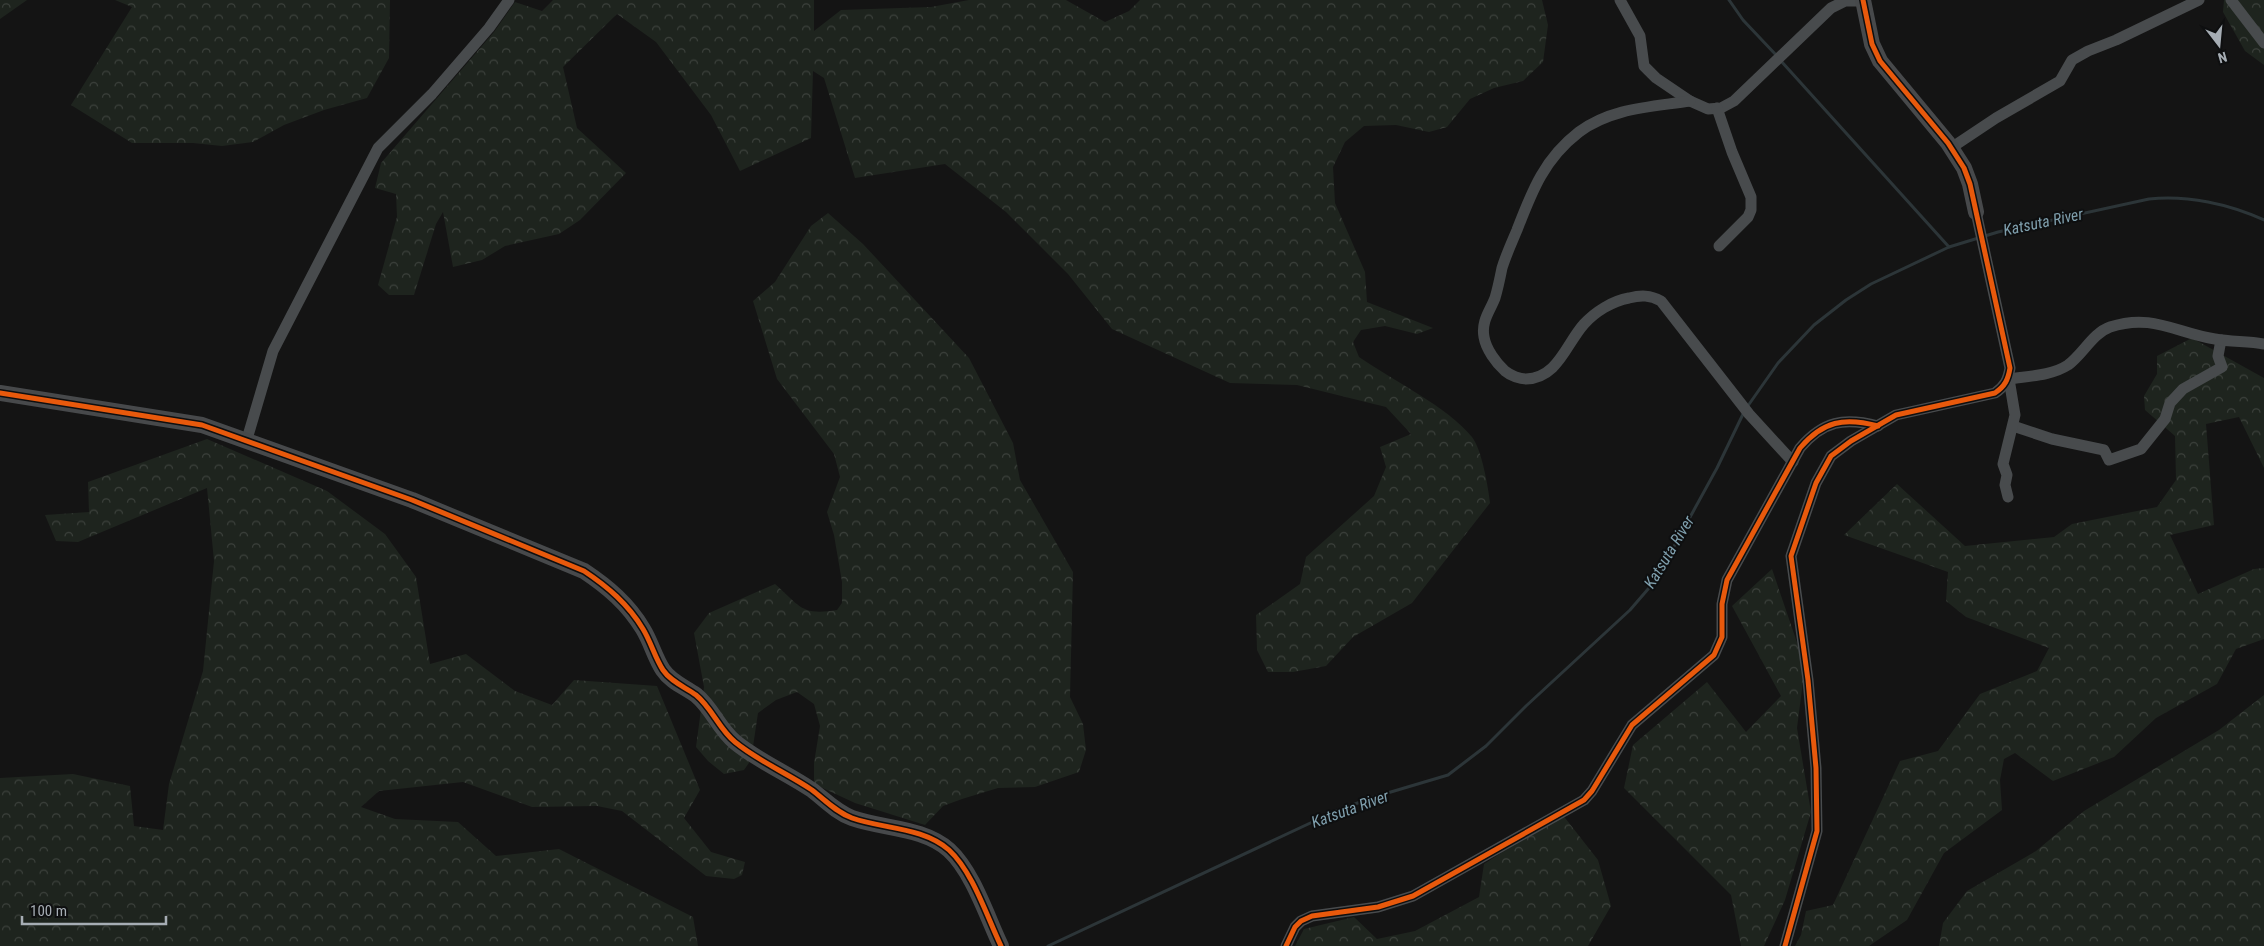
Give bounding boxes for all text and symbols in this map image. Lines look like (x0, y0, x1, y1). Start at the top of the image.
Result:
north arrow (2194, 20, 2244, 70)
text: N (2216, 49, 2229, 66)
water label: Katsuta River (2001, 204, 2086, 240)
water label: Katsuta River (1640, 511, 1699, 592)
water label: Katsuta River (1309, 786, 1393, 832)
scale bar (22, 894, 166, 926)
text: 100 m (30, 902, 67, 920)

